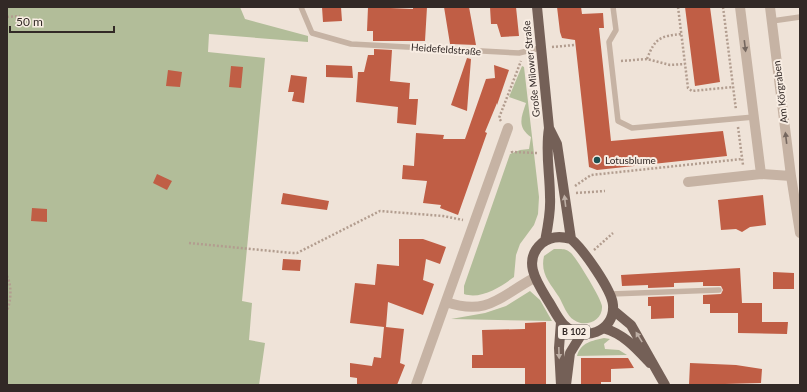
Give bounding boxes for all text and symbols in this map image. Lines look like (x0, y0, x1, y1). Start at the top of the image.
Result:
scale bar (10, 8, 114, 34)
text: 50 m (16, 14, 43, 29)
street label: Große Milower Straße (520, 20, 542, 118)
one-way arrow (742, 40, 748, 52)
street label: Heidefeldstraße (411, 41, 481, 57)
street label: Am Körgraben (770, 60, 790, 124)
one-way arrow (783, 132, 789, 144)
place label: Lotusblume (605, 154, 656, 166)
marker: Lotusblume (592, 155, 602, 165)
one-way arrow (562, 195, 568, 207)
road number: B 102 (558, 325, 590, 339)
one-way arrow (635, 332, 643, 342)
one-way arrow (556, 347, 562, 360)

